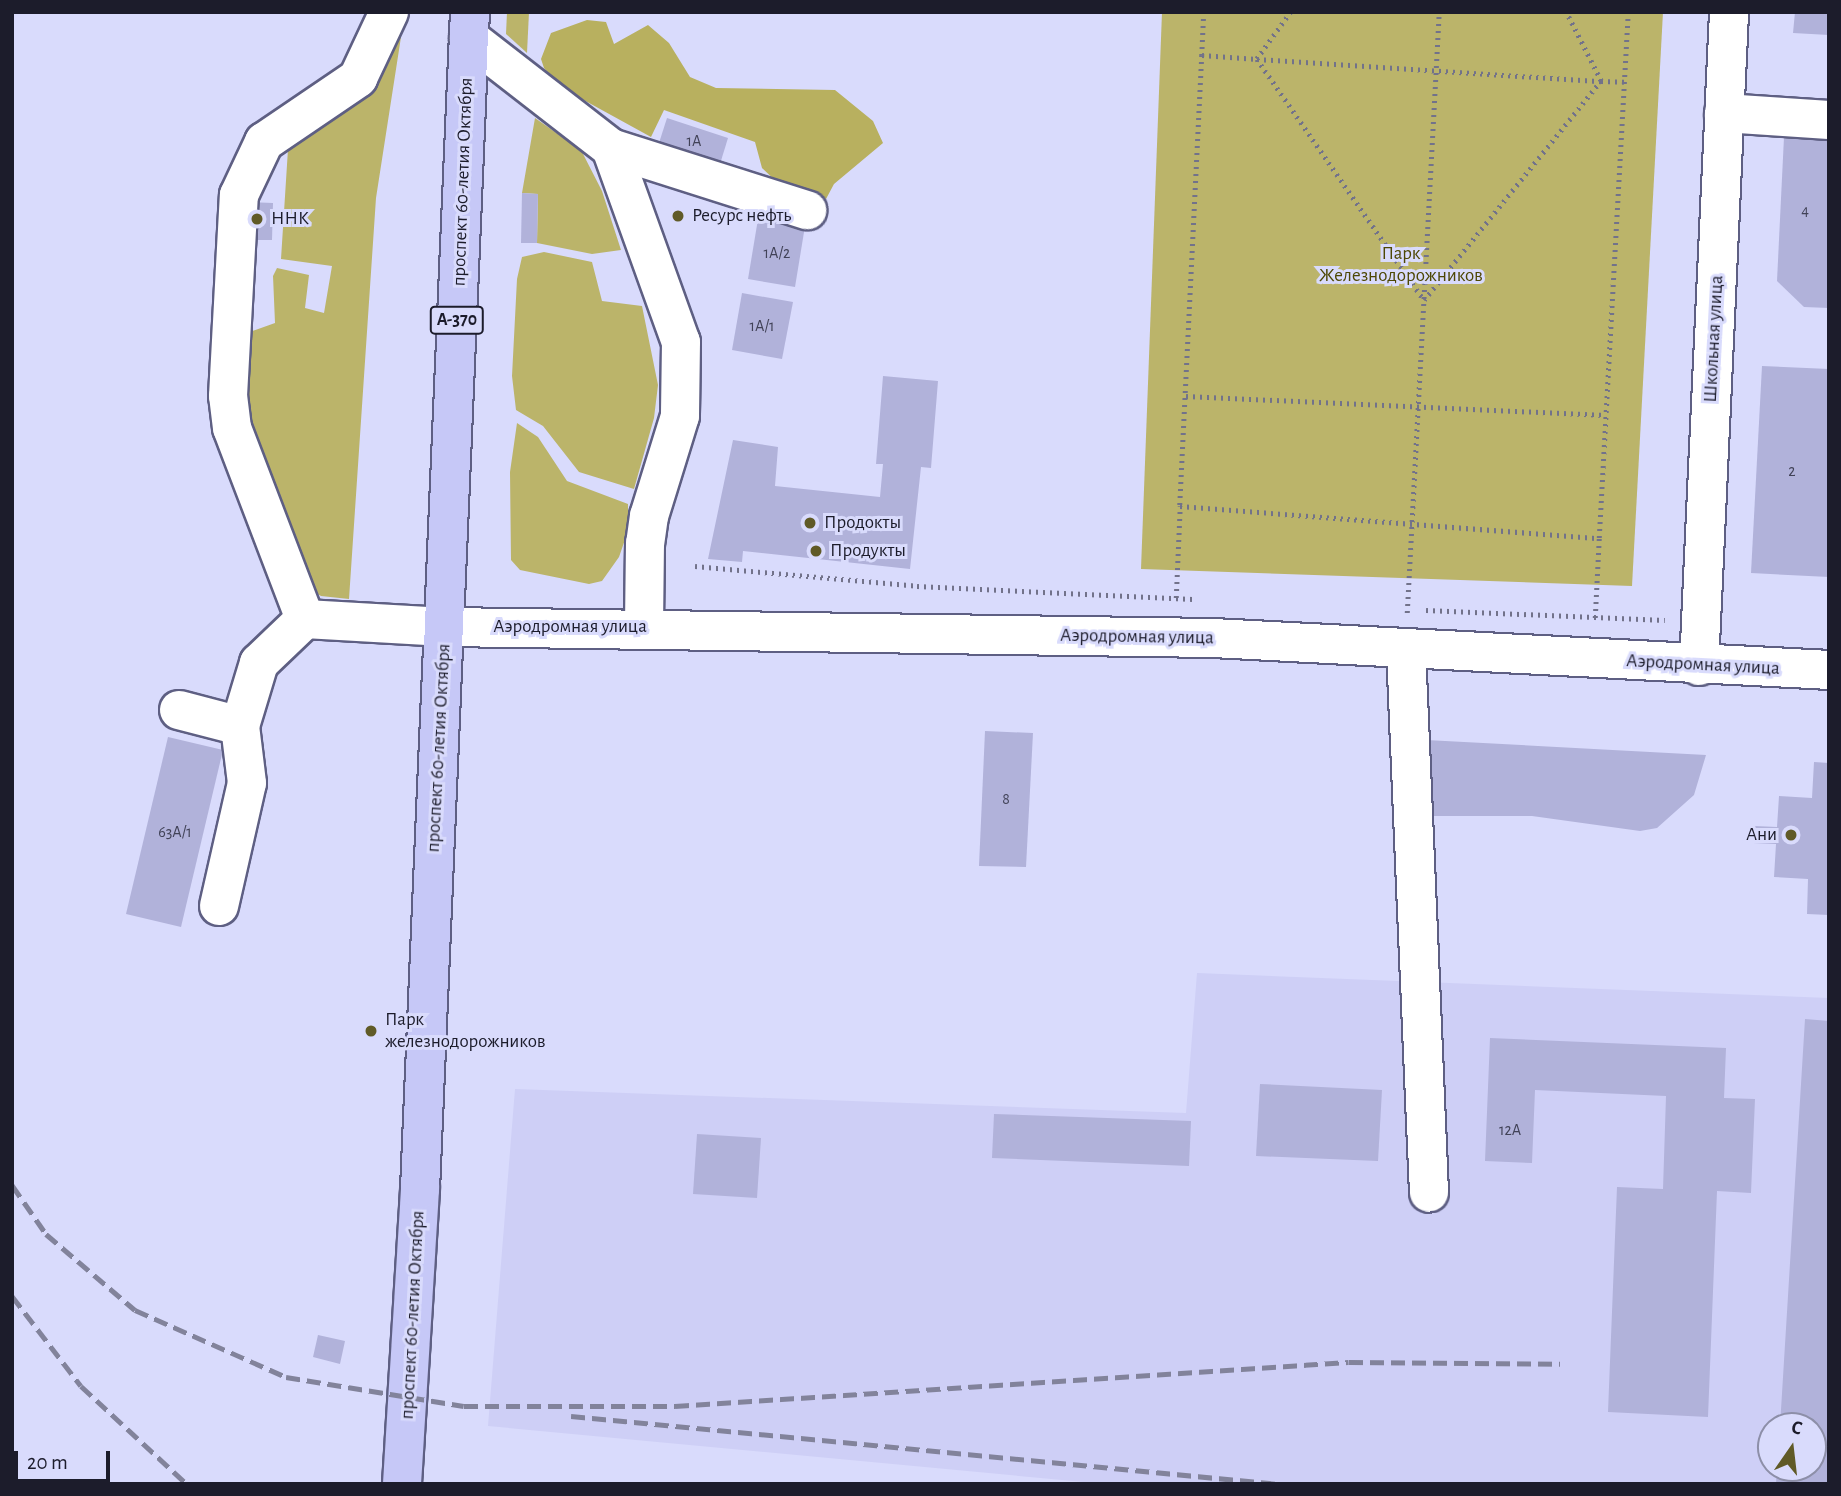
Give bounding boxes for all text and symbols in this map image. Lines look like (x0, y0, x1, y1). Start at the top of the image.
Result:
street label: проспект 60-летия Октября (448, 77, 478, 287)
house number: 1А (687, 131, 701, 151)
house number: 4 (1801, 200, 1809, 220)
place label: Ресурс нефть (692, 205, 791, 227)
place label: ННК (271, 208, 309, 230)
marker: Ресурс нефть (670, 208, 686, 224)
marker: ННК (249, 211, 265, 227)
house number: 1А/2 (764, 243, 790, 263)
park label: Парк Железнодорожников (1319, 243, 1483, 287)
street label: Школьная улица (1699, 275, 1729, 403)
road number: А-370 (429, 306, 485, 334)
house number: 1А/1 (749, 316, 775, 336)
house number: 2 (1788, 461, 1796, 481)
place label: Продокты (824, 512, 901, 534)
marker: Продокты (802, 515, 818, 531)
place label: Продукты (830, 540, 906, 562)
marker: Продукты (808, 543, 824, 559)
street label: Аэродромная улица (493, 616, 647, 638)
street label: Аэродромная улица (1060, 624, 1214, 650)
street label: проспект 60-летия Октября (422, 643, 456, 853)
street label: Аэродромная улица (1626, 650, 1780, 680)
house number: 8 (1002, 789, 1010, 809)
house number: 63А/1 (158, 822, 192, 842)
place label: Ани (1746, 824, 1777, 846)
marker: Ани (1783, 827, 1799, 843)
place label: Парк железнодорожников (385, 1009, 545, 1053)
marker: Парк железнодорожников (363, 1023, 379, 1039)
house number: 12А (1499, 1120, 1521, 1140)
street label: проспект 60-летия Октября (396, 1210, 430, 1420)
north arrow (1757, 1412, 1827, 1482)
text: С (1789, 1418, 1804, 1439)
scale bar (18, 1436, 114, 1480)
text: 20 m (27, 1452, 68, 1473)

